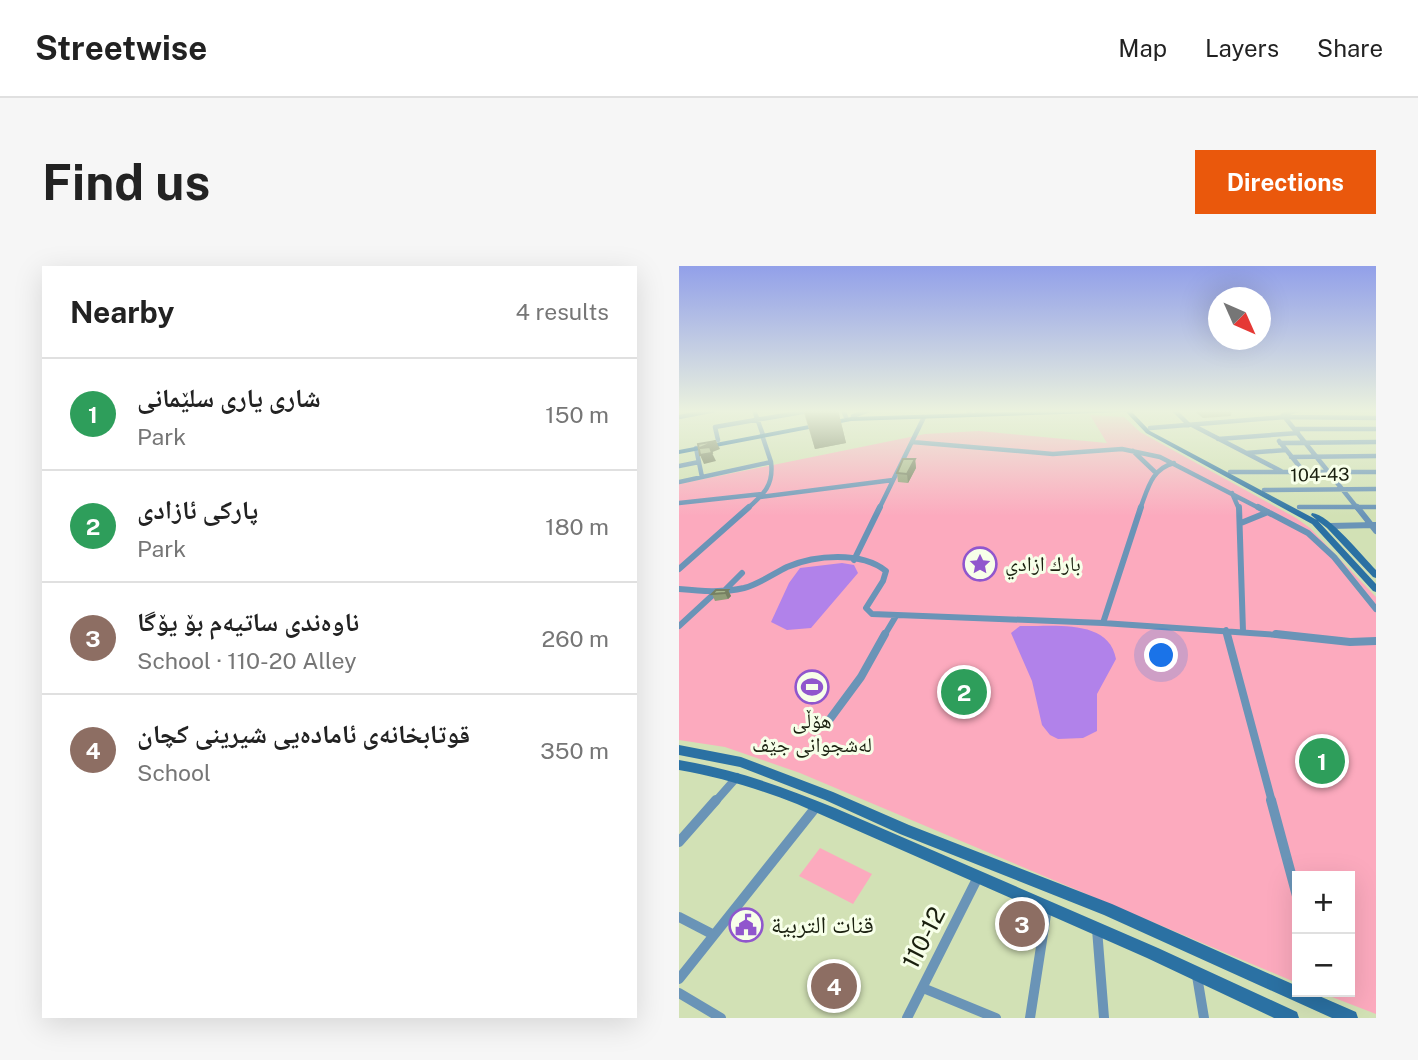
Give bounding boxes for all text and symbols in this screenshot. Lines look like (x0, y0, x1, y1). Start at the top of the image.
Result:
text: Streetwise (35, 29, 207, 67)
text: Map (1118, 34, 1167, 62)
text: Layers (1205, 34, 1279, 62)
text: Share (1317, 34, 1383, 62)
button: Directions (1195, 150, 1376, 214)
text: Find us (42, 153, 210, 211)
north arrow (1208, 287, 1271, 350)
text: Nearby (70, 294, 174, 330)
text: 4 results (515, 298, 609, 325)
text: شاری یاری سلێمانی (137, 382, 321, 413)
text: 1 (88, 401, 98, 428)
text: 150 m (545, 401, 609, 428)
text: Park (137, 423, 186, 450)
street label: 104-43 (1290, 463, 1350, 486)
text: پارکی ئازادی (137, 494, 258, 525)
text: 2 (86, 513, 100, 540)
text: 180 m (545, 513, 609, 540)
text: Park (137, 535, 186, 562)
place icon: بارك ازادي (961, 545, 999, 583)
place label: بارك ازادي (1005, 551, 1081, 580)
text: ناوەندی ساتیەم بۆ یۆگا (137, 606, 359, 637)
text: 3 (85, 625, 101, 652)
text: 260 m (542, 625, 609, 652)
your location (1144, 638, 1178, 672)
text: School · 110-20 Alley (137, 647, 357, 674)
pin: 2 (941, 666, 987, 718)
sports icon: هۆڵی لەشجوانی جێف (793, 668, 831, 706)
place label: هۆڵی لەشجوانی جێف (752, 708, 872, 758)
text: قوتابخانەی ئامادەیی شیرینی کچان (137, 718, 470, 749)
pin: 1 (1299, 735, 1345, 787)
text: 4 (85, 737, 101, 764)
text: 350 m (540, 737, 609, 764)
text: School (137, 759, 211, 786)
map controls (1292, 871, 1355, 997)
button: + (1292, 871, 1355, 934)
pin: 3 (999, 898, 1045, 950)
street label: 110-12 (896, 902, 950, 973)
public building icon: قنات التربیة (727, 906, 765, 944)
place label: قنات التربیة (771, 910, 874, 939)
button: − (1292, 934, 1355, 997)
pin: 4 (811, 960, 857, 1012)

